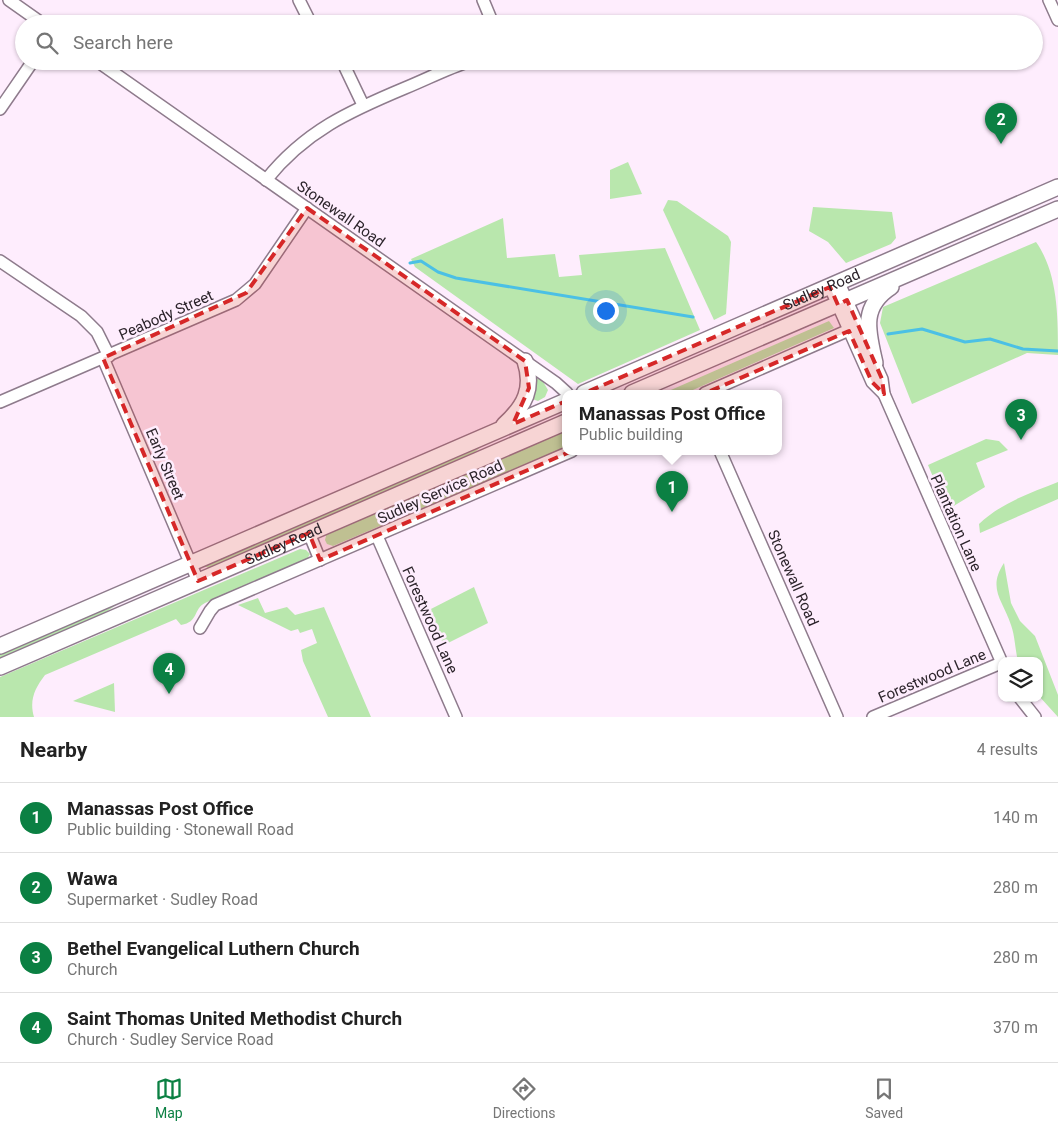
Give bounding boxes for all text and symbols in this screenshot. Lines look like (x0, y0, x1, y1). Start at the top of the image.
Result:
search box (15, 15, 1043, 70)
icon: search (33, 29, 61, 57)
text: Search here (73, 31, 173, 54)
pin: 2 (985, 103, 1017, 144)
street label: Stonewall Road (294, 177, 388, 251)
street label: Sudley Road (780, 265, 863, 314)
street label: Peabody Street (116, 286, 216, 344)
your location (593, 298, 619, 324)
popup (562, 390, 782, 455)
pin: 3 (1005, 399, 1037, 440)
text: Manassas Post Office (579, 402, 765, 425)
text: Public building (579, 425, 683, 444)
street label: Early Street (142, 426, 188, 502)
street label: Sudley Service Road (375, 456, 505, 528)
pin: 1 (656, 471, 688, 512)
street label: Plantation Lane (927, 472, 985, 574)
street label: Sudley Road (242, 520, 325, 569)
street label: Stonewall Road (764, 527, 822, 629)
street label: Forestwood Lane (398, 564, 462, 676)
street label: Forestwood Lane (875, 645, 989, 707)
pin: 4 (153, 653, 185, 694)
map controls (998, 657, 1043, 702)
button: layers (998, 657, 1043, 702)
text: Nearby (20, 738, 87, 762)
text: 4 results (977, 740, 1038, 759)
text: Manassas Post Office (67, 797, 253, 820)
text: 1 (31, 808, 41, 827)
text: 140 m (993, 808, 1038, 827)
text: Public building · Stonewall Road (67, 820, 294, 839)
text: Wawa (67, 867, 118, 890)
text: 2 (31, 878, 41, 897)
text: 280 m (993, 878, 1038, 897)
text: Supermarket · Sudley Road (67, 890, 258, 909)
text: Bethel Evangelical Luthern Church (67, 937, 360, 960)
text: 3 (31, 948, 41, 967)
text: 280 m (993, 948, 1038, 967)
text: Church (67, 960, 118, 979)
text: Saint Thomas United Methodist Church (67, 1007, 402, 1030)
text: 4 (31, 1018, 41, 1037)
text: 370 m (993, 1018, 1038, 1037)
text: Church · Sudley Service Road (67, 1030, 274, 1049)
tab: Map (155, 1075, 183, 1121)
tab: Directions (493, 1075, 556, 1121)
tab: Saved (865, 1075, 903, 1121)

